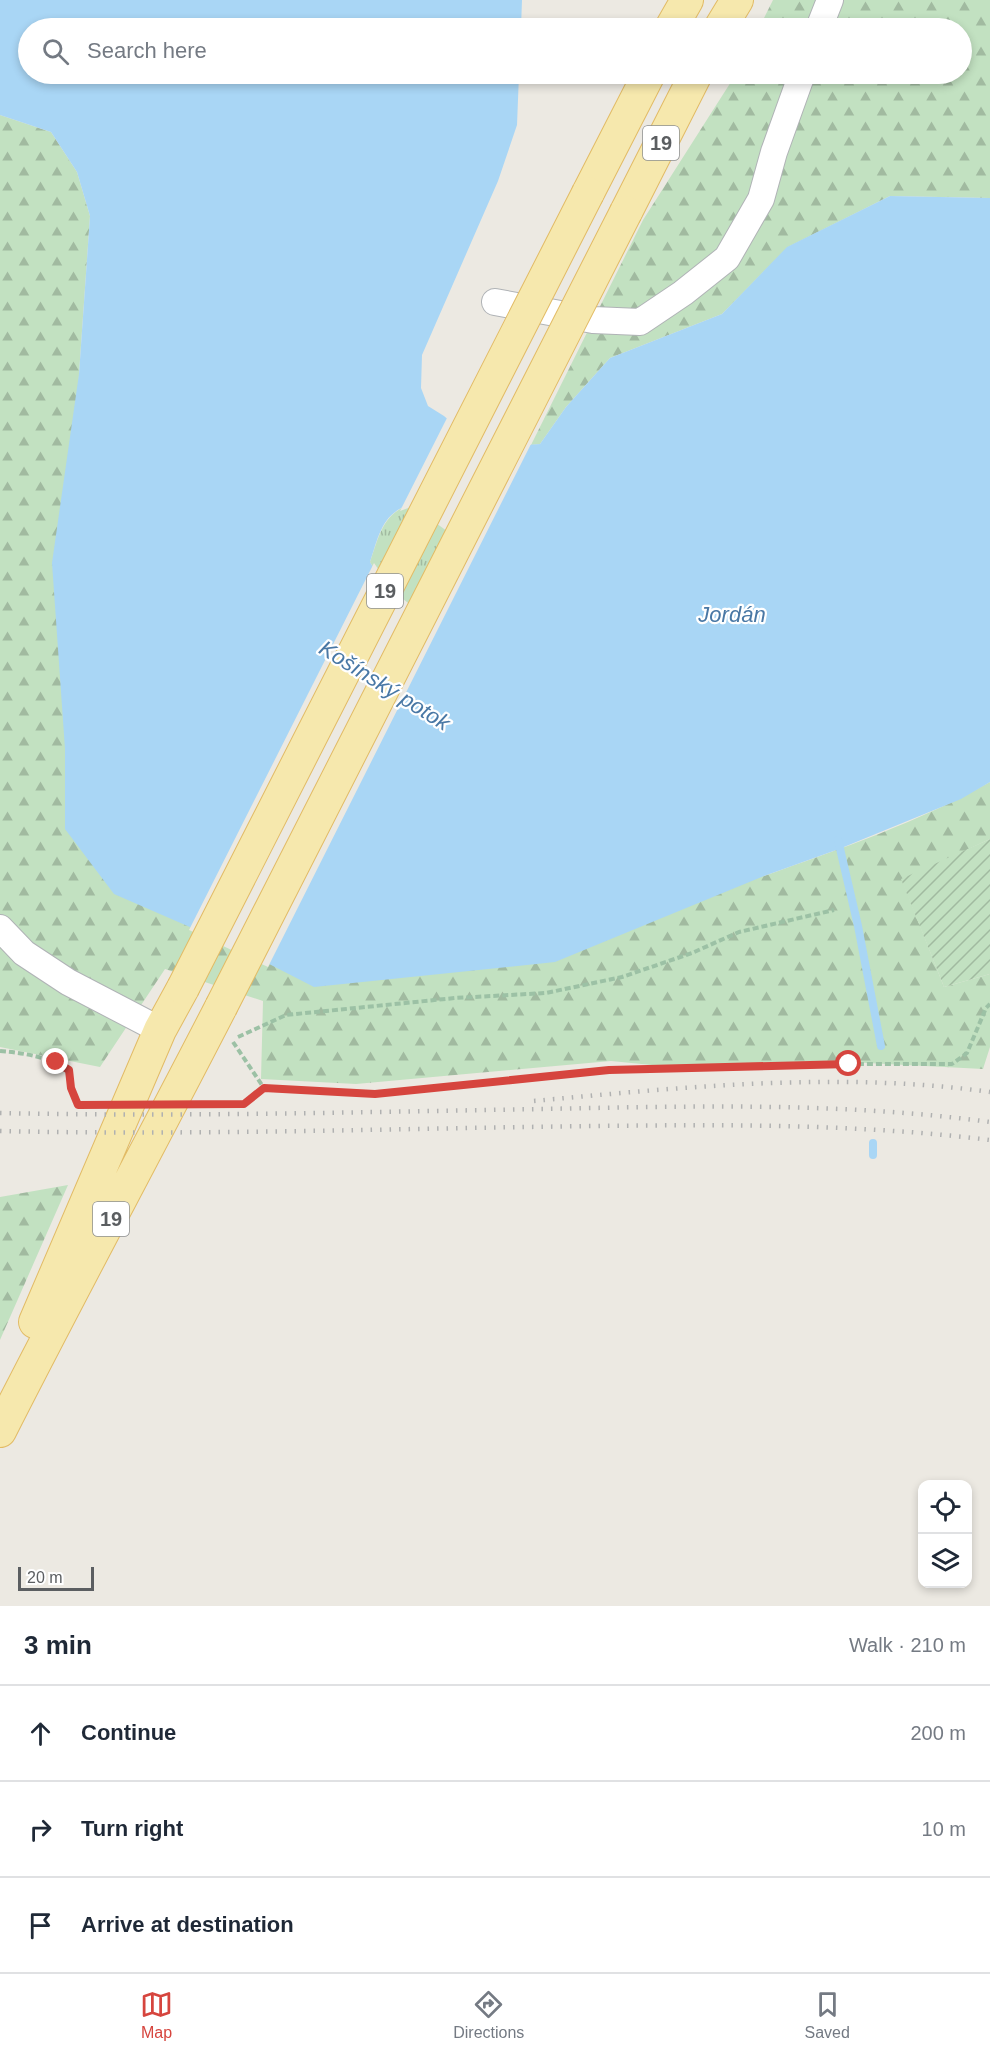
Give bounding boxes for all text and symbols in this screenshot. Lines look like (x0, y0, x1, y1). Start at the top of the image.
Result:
search box (18, 18, 972, 84)
icon: search (39, 35, 72, 68)
text: Search here (87, 38, 207, 63)
road number: 19 (643, 126, 679, 160)
road number: 19 (367, 574, 403, 608)
water label: Jordán (697, 602, 766, 627)
water label: Košínský potok (315, 635, 455, 736)
route end (42, 1048, 68, 1074)
route start (835, 1050, 861, 1076)
road number: 19 (93, 1202, 129, 1236)
map controls (918, 1480, 972, 1588)
button: locate (918, 1480, 972, 1534)
button: layers (918, 1534, 972, 1588)
scale bar (18, 1564, 94, 1592)
text: 20 m (27, 1569, 63, 1586)
text: 3 min (24, 1630, 92, 1660)
text: Walk · 210 m (849, 1634, 966, 1656)
icon: ahead (24, 1717, 57, 1750)
text: Continue (81, 1720, 176, 1745)
text: 200 m (910, 1722, 966, 1744)
icon: right (24, 1813, 57, 1846)
text: Turn right (81, 1816, 183, 1841)
text: 10 m (922, 1818, 966, 1840)
icon: arrive (24, 1909, 57, 1942)
text: Arrive at destination (81, 1912, 294, 1937)
tab: Map (140, 1988, 173, 2042)
tab: Directions (453, 1988, 524, 2042)
tab: Saved (805, 1988, 850, 2042)

